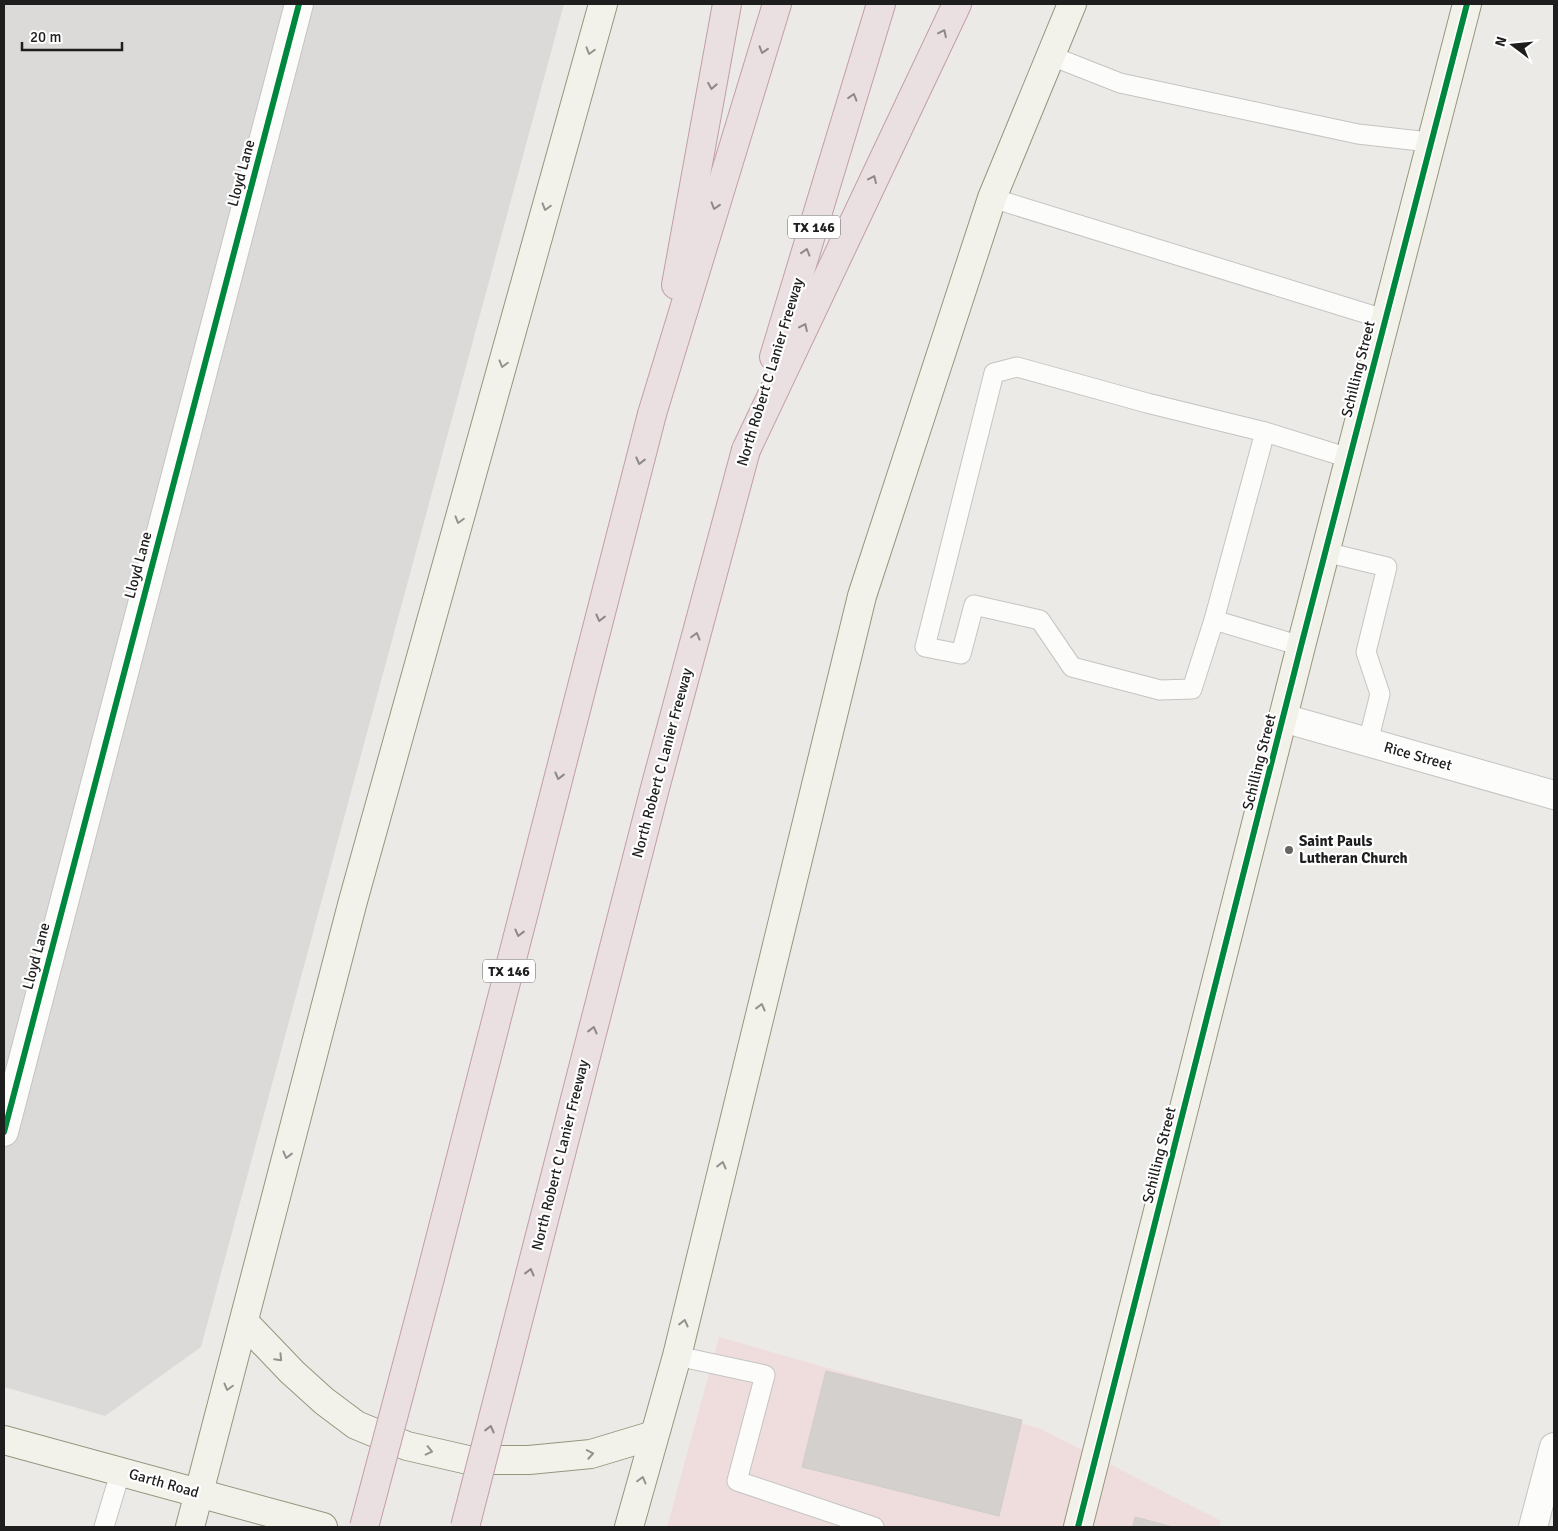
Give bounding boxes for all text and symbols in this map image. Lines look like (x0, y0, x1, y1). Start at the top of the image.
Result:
scale bar (22, 20, 122, 52)
north arrow (1488, 20, 1538, 70)
text: 20 m (30, 28, 61, 46)
one-way arrow (937, 29, 947, 38)
text: N (1491, 35, 1510, 49)
one-way arrow (585, 46, 596, 55)
one-way arrow (758, 46, 768, 54)
one-way arrow (707, 82, 718, 91)
one-way arrow (847, 93, 857, 102)
street label: Lloyd Lane (223, 138, 259, 208)
one-way arrow (867, 176, 877, 185)
one-way arrow (711, 201, 721, 209)
one-way arrow (542, 203, 552, 211)
road number: TX 146 (788, 216, 840, 238)
one-way arrow (800, 249, 810, 257)
street label: North Robert C Lanier Freeway (733, 276, 807, 468)
street label: Schilling Street (1337, 319, 1379, 419)
one-way arrow (798, 323, 808, 332)
one-way arrow (498, 359, 508, 367)
one-way arrow (635, 457, 646, 466)
one-way arrow (454, 516, 465, 525)
street label: Lloyd Lane (120, 530, 156, 600)
one-way arrow (595, 614, 605, 622)
one-way arrow (690, 631, 701, 640)
street label: North Robert C Lanier Freeway (628, 666, 696, 860)
street label: Schilling Street (1238, 712, 1280, 812)
street label: Rice Street (1382, 738, 1454, 774)
one-way arrow (554, 771, 565, 780)
place label: Saint Pauls Lutheran Church (1299, 832, 1408, 867)
marker: Saint Pauls Lutheran Church (1283, 844, 1295, 856)
street label: Lloyd Lane (18, 921, 54, 991)
one-way arrow (514, 929, 525, 938)
road number: TX 146 (483, 959, 535, 982)
one-way arrow (755, 1004, 765, 1012)
one-way arrow (587, 1026, 597, 1034)
street label: North Robert C Lanier Freeway (528, 1058, 592, 1252)
street label: Schilling Street (1138, 1105, 1180, 1205)
one-way arrow (282, 1151, 293, 1160)
one-way arrow (716, 1161, 727, 1170)
one-way arrow (524, 1267, 535, 1276)
one-way arrow (678, 1319, 689, 1328)
one-way arrow (273, 1352, 282, 1361)
one-way arrow (223, 1382, 233, 1390)
one-way arrow (484, 1425, 495, 1434)
one-way arrow (424, 1445, 433, 1456)
one-way arrow (585, 1449, 594, 1459)
street label: Garth Road (127, 1464, 201, 1502)
one-way arrow (636, 1476, 647, 1485)

